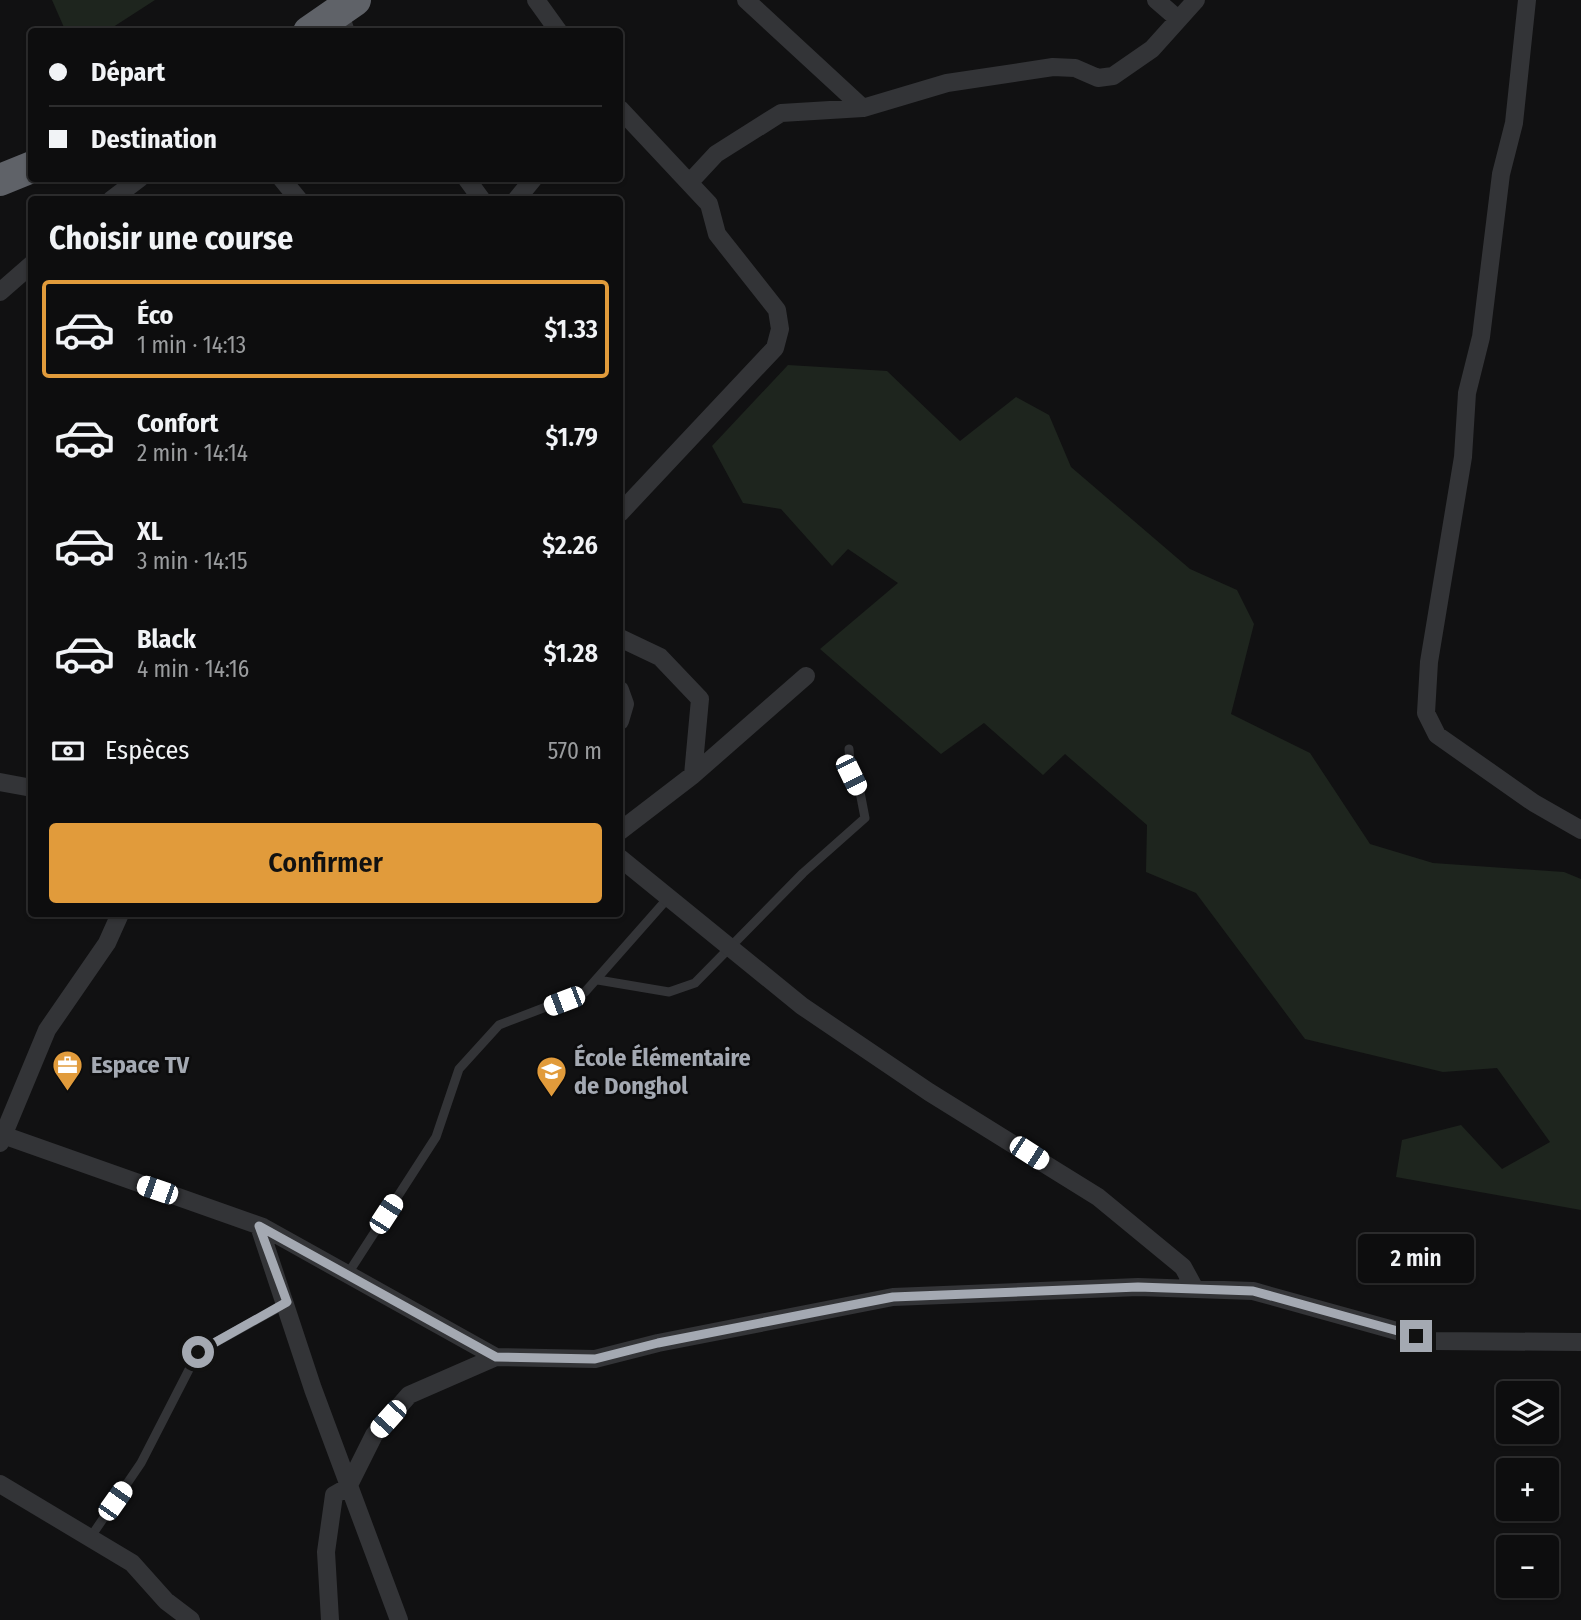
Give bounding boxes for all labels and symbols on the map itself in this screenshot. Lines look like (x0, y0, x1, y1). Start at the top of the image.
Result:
car (833, 752, 870, 798)
car (541, 984, 588, 1018)
place label: École Élémentaire de Donghol (574, 1043, 751, 1100)
office icon: Espace TV (51, 1048, 85, 1092)
place label: Espace TV (91, 1051, 189, 1079)
school or university icon: École Élémentaire de Donghol (534, 1055, 568, 1099)
car (1006, 1133, 1053, 1173)
car (134, 1173, 181, 1207)
car (366, 1191, 407, 1237)
callout: 2 min (1358, 1234, 1474, 1284)
route end (1400, 1320, 1432, 1352)
route start (182, 1336, 214, 1368)
car (367, 1396, 410, 1442)
car (95, 1478, 136, 1524)

